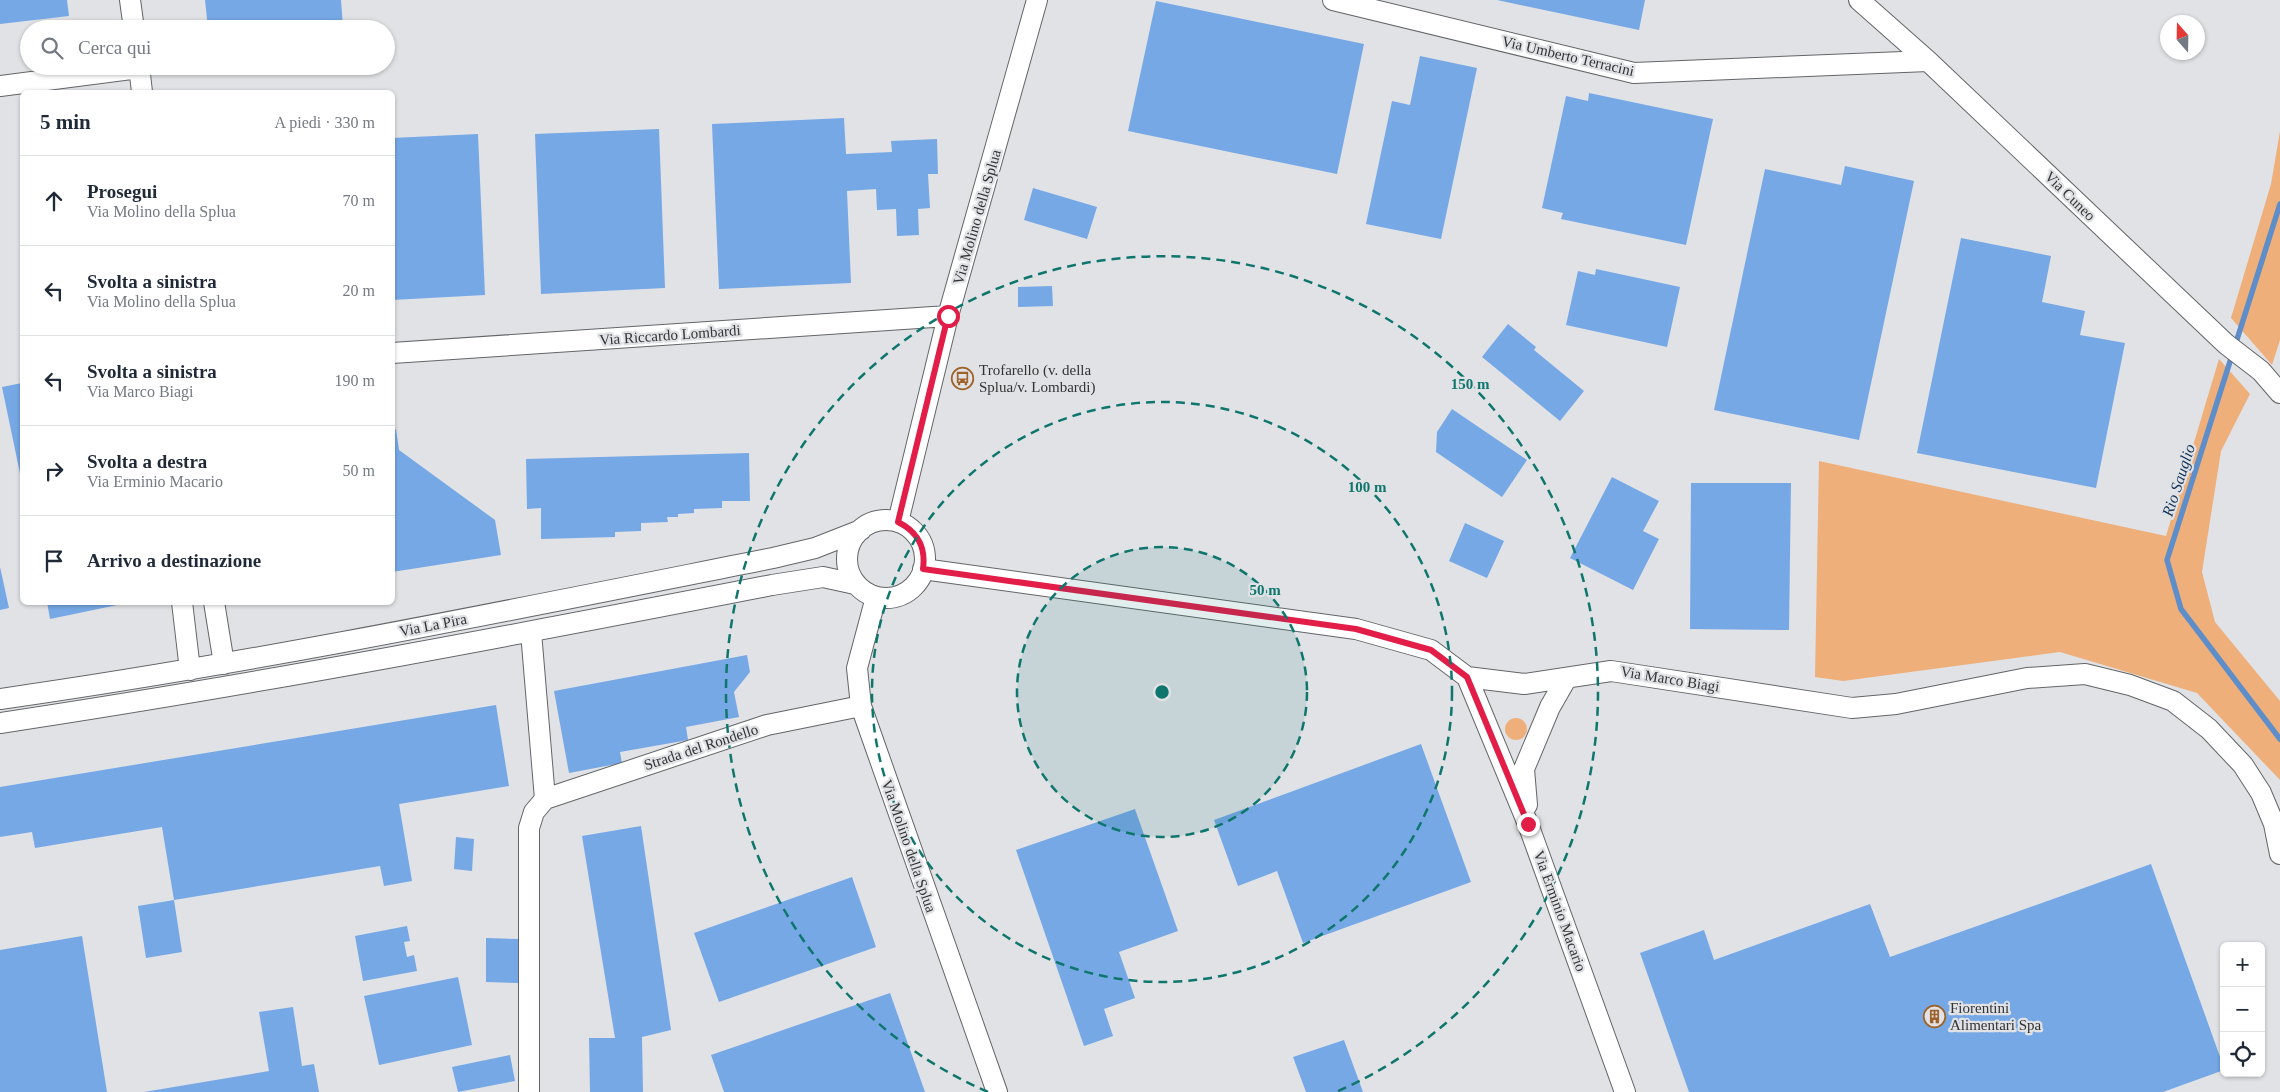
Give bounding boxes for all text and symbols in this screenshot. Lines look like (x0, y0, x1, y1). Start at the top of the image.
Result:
north arrow (2160, 15, 2205, 60)
search box (20, 20, 395, 75)
street label: Via Umberto Terracini (1500, 33, 1636, 79)
icon: search (38, 34, 66, 62)
text: Cerca qui (78, 37, 151, 58)
text: 5 min (40, 110, 91, 134)
text: A piedi · 330 m (275, 114, 375, 131)
street label: Via Molino della Splua (950, 147, 1004, 286)
street label: Via Cuneo (2042, 168, 2098, 224)
text: Prosegui (87, 181, 157, 202)
icon: ahead (40, 187, 68, 215)
text: 70 m (343, 192, 375, 209)
text: Via Molino della Splua (87, 203, 236, 220)
text: Svolta a sinistra (87, 271, 217, 292)
icon: left (40, 277, 68, 305)
text: 20 m (343, 282, 375, 299)
text: Via Molino della Splua (87, 293, 236, 310)
route start (937, 305, 960, 328)
street label: Via Riccardo Lombardi (599, 322, 741, 348)
text: Svolta a sinistra (87, 361, 217, 382)
place label: Trofarello (v. della Splua/v. Lombardi) (979, 362, 1096, 396)
icon: left (40, 367, 68, 395)
bus stop icon: Trofarello (v. della Splua/v. Lombardi) (951, 367, 975, 391)
text: 190 m (335, 372, 375, 389)
text: 150 m (1451, 376, 1490, 392)
text: Via Marco Biagi (87, 383, 194, 400)
water label: Rio Sauglio (2158, 442, 2199, 520)
text: Svolta a destra (87, 451, 207, 472)
icon: right (40, 457, 68, 485)
text: 50 m (343, 462, 375, 479)
text: Via Erminio Macario (87, 473, 223, 490)
text: 100 m (1348, 479, 1387, 495)
icon: arrive (40, 547, 68, 575)
text: Arrivo a destinazione (87, 550, 261, 571)
text: 50 m (1249, 582, 1281, 598)
street label: Via La Pira (398, 611, 468, 639)
street label: Via Marco Biagi (1619, 663, 1721, 695)
centre of rings (1153, 683, 1171, 701)
street label: Strada del Rondello (642, 721, 760, 773)
street label: Via Molino della Splua (879, 777, 939, 915)
route end (1517, 813, 1540, 836)
street label: Via Erminio Macario (1531, 848, 1589, 974)
map controls (2220, 942, 2265, 1077)
button: + (2220, 942, 2265, 987)
button: − (2220, 987, 2265, 1032)
place label: Fiorentini Alimentari Spa (1950, 1000, 2042, 1033)
building icon: Fiorentini Alimentari Spa (1922, 1005, 1946, 1029)
button: locate (2220, 1032, 2265, 1077)

